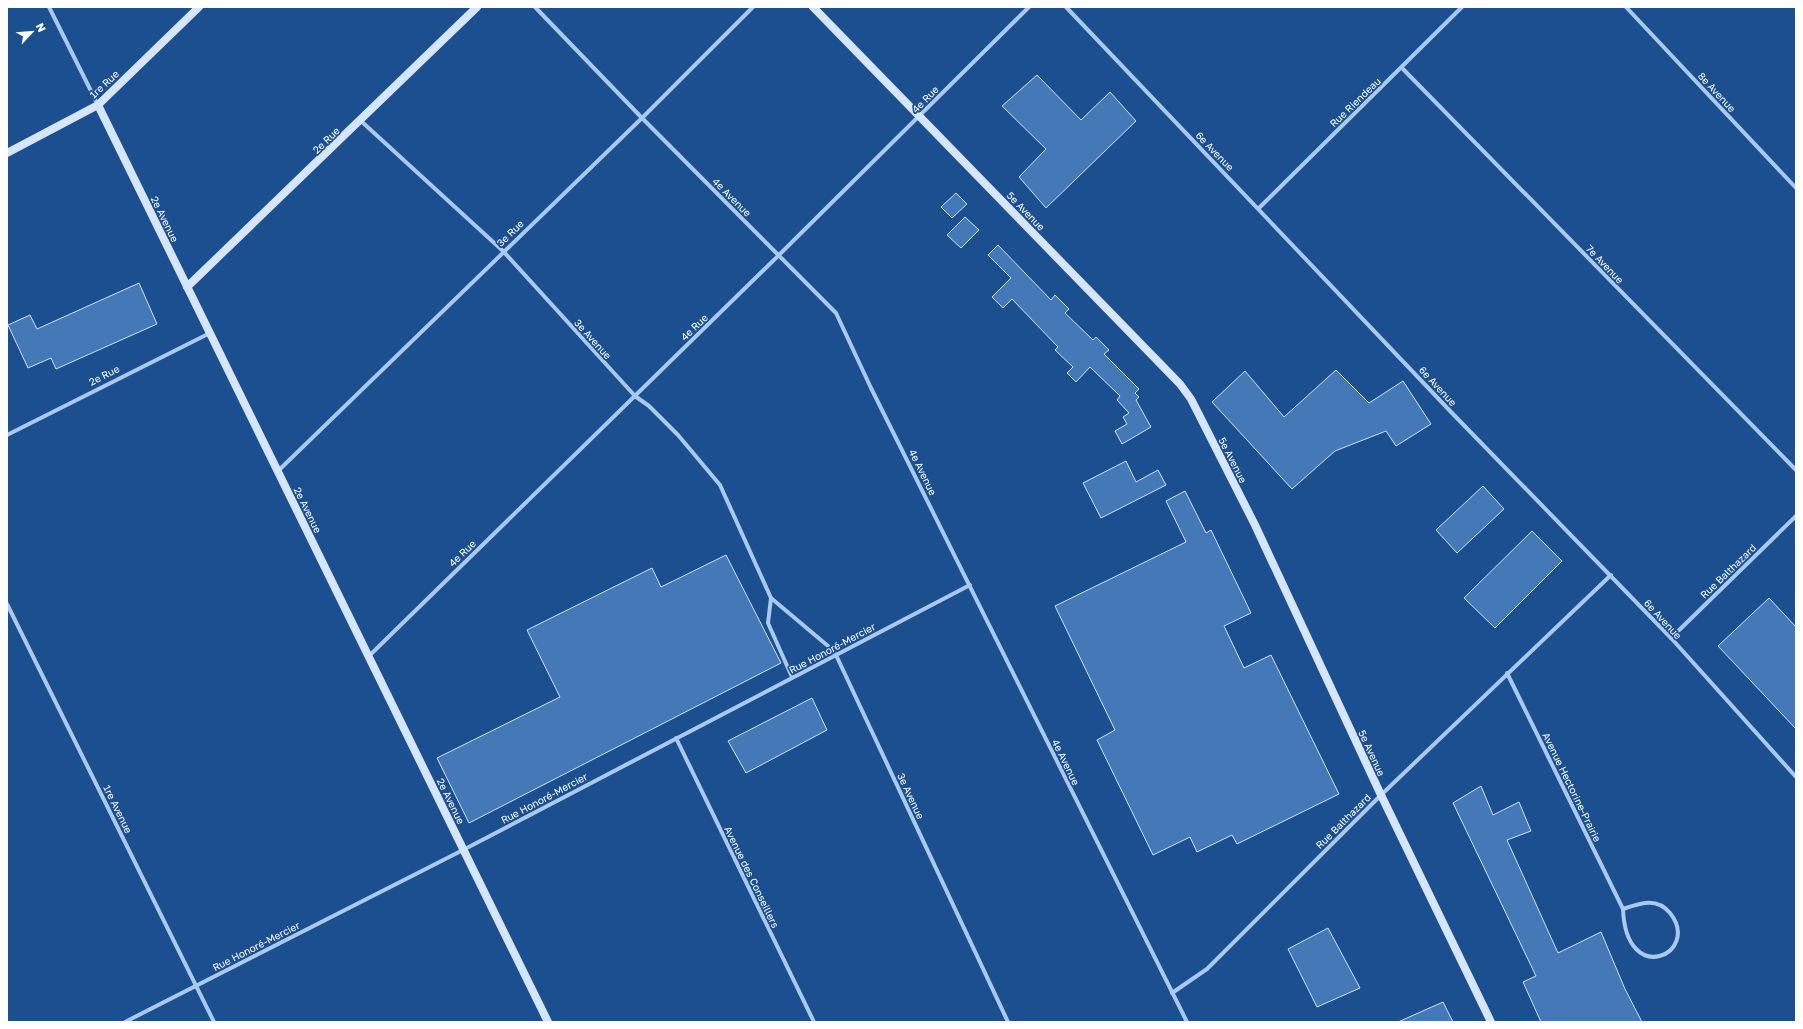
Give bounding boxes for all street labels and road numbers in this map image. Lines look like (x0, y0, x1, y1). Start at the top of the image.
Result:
street label: 1re Rue (87, 67, 121, 100)
street label: 8e Avenue (1696, 70, 1738, 114)
street label: Rue Riendeau (1327, 75, 1383, 129)
street label: 4e Rue (909, 83, 941, 115)
street label: 2e Rue (310, 124, 342, 156)
street label: 6e Avenue (1193, 129, 1237, 173)
street label: 4e Avenue (710, 175, 754, 219)
street label: 5e Avenue (1005, 189, 1048, 233)
street label: 2e Avenue (149, 194, 181, 244)
street label: 3e Rue (494, 217, 526, 249)
street label: 7e Avenue (1584, 242, 1626, 286)
street label: 4e Rue (678, 311, 710, 343)
street label: 3e Avenue (572, 317, 614, 362)
street label: 2e Rue (87, 362, 121, 388)
street label: 6e Avenue (1417, 364, 1459, 408)
street label: 5e Avenue (1216, 435, 1250, 485)
street label: 4e Avenue (907, 447, 939, 497)
street label: 2e Avenue (292, 485, 324, 535)
street label: 4e Rue (446, 537, 478, 569)
street label: Rue Balthazard (1698, 541, 1758, 601)
street label: 6e Avenue (1642, 597, 1684, 641)
street label: Rue Honoré-Mercier (787, 620, 877, 676)
street label: 5e Avenue (1356, 728, 1388, 778)
street label: Avenue Hectorine-Prairie (1540, 730, 1604, 844)
street label: 4e Avenue (1050, 737, 1082, 787)
street label: Rue Honoré-Mercier (499, 770, 589, 826)
street label: 3e Avenue (895, 771, 927, 821)
street label: 2e Avenue (435, 776, 467, 826)
street label: 1re Avenue (101, 783, 135, 835)
street label: Rue Balthazard (1313, 791, 1373, 851)
street label: Avenue des Conseillers (722, 824, 782, 930)
street label: Rue Honoré-Mercier (210, 919, 302, 973)

